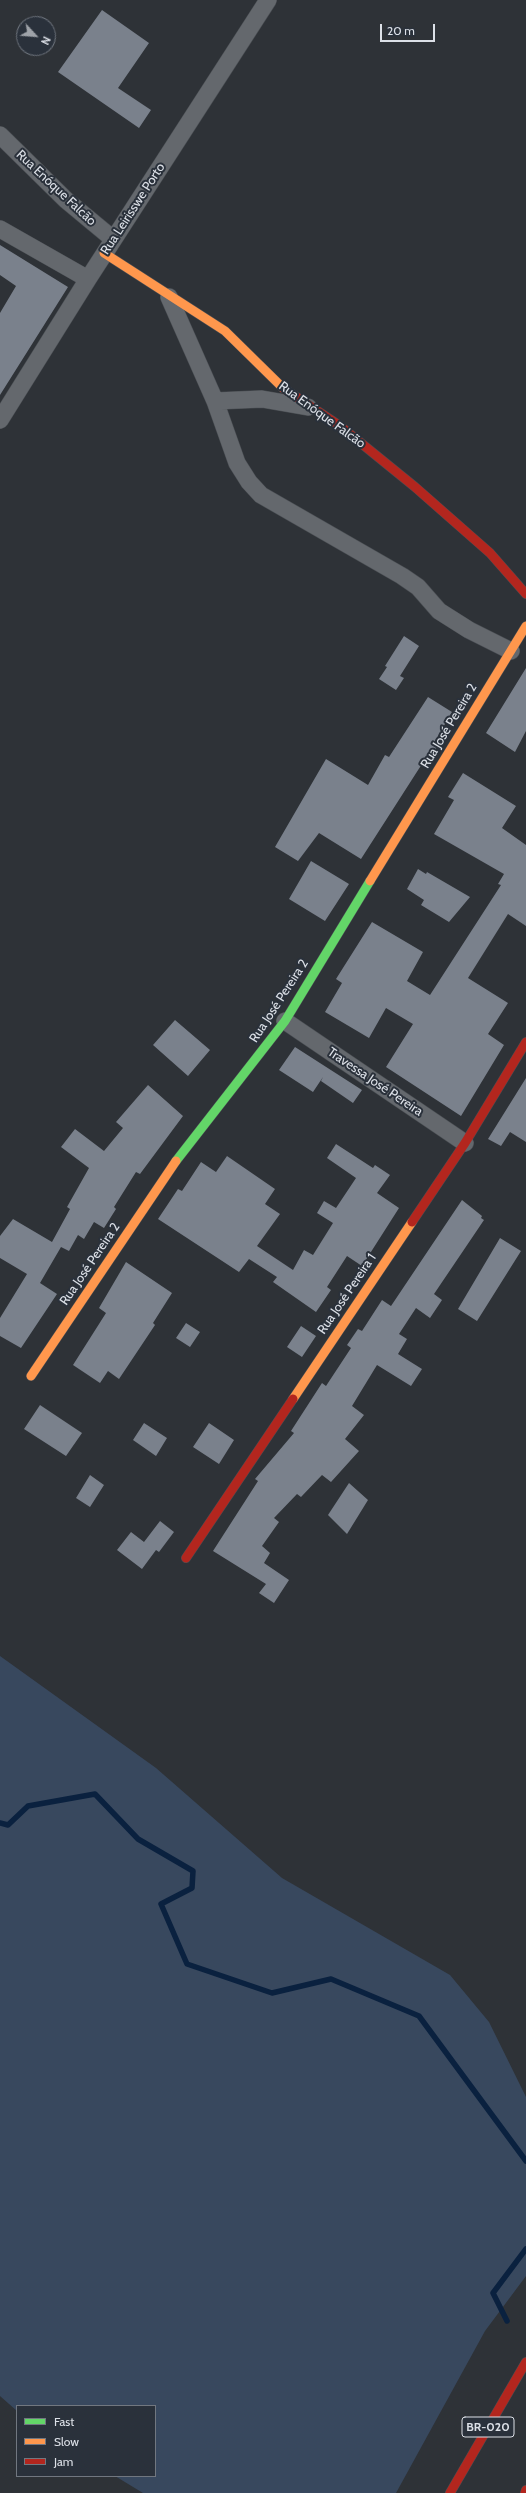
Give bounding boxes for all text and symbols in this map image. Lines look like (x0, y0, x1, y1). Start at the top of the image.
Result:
north arrow (16, 16, 56, 56)
scale bar (382, 16, 437, 42)
text: 20 m (387, 23, 415, 38)
text: N (38, 34, 54, 47)
street label: Rua Enóque Falcão (13, 147, 99, 229)
street label: Rua Leirisswe Porto (98, 160, 168, 258)
street label: Rua Enóque Falcão (276, 378, 368, 452)
street label: Rua José Pereira 2 (418, 681, 480, 771)
street label: Rua José Pereira 2 (246, 956, 312, 1046)
street label: Travessa José Pereira (324, 1044, 426, 1120)
street label: Rua José Pereira 2 (57, 1220, 123, 1308)
street label: Rua José Pereira 1 (314, 1251, 380, 1337)
legend (16, 2405, 156, 2477)
text: Fast (54, 2414, 74, 2429)
road number: BR-020 (462, 2417, 514, 2437)
text: Slow (54, 2434, 79, 2449)
text: Jam (54, 2454, 73, 2469)

